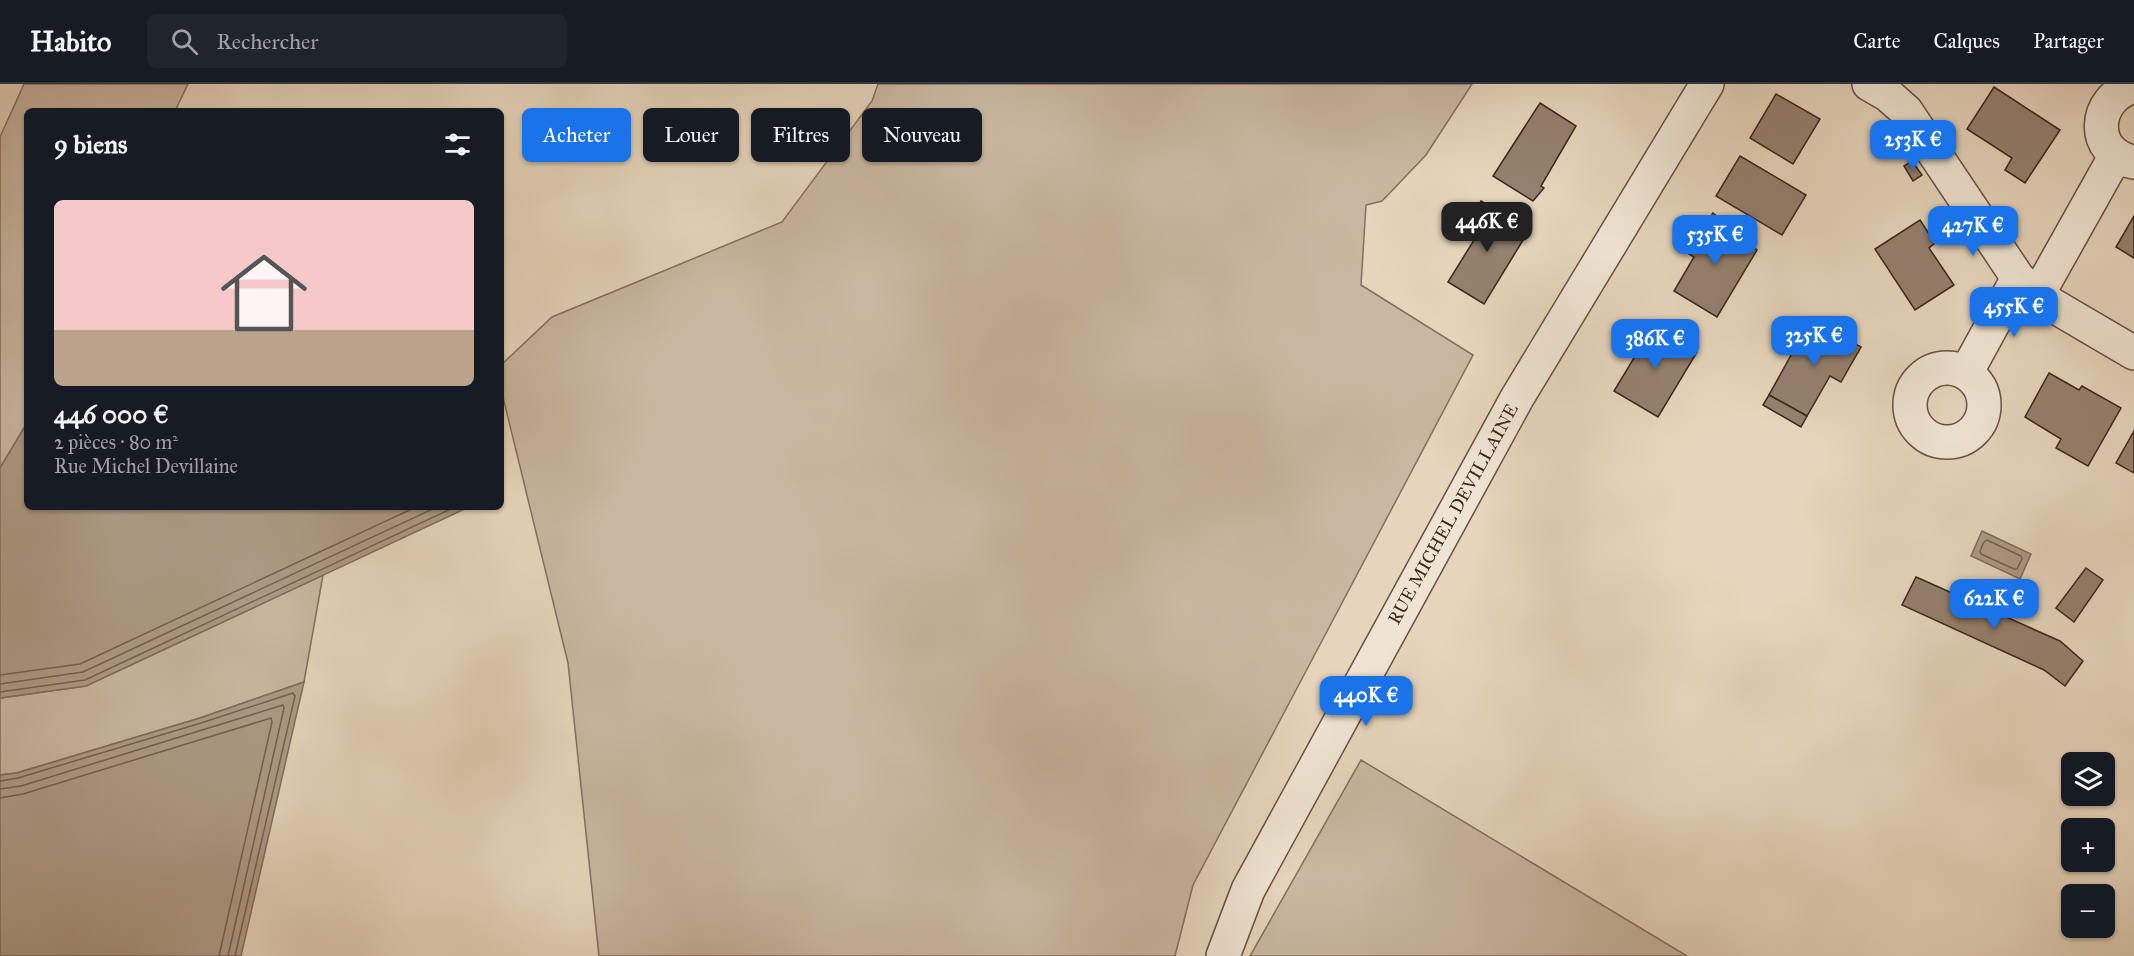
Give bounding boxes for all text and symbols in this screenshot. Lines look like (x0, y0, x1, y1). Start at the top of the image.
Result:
search box (147, 14, 567, 68)
text: Habito (30, 24, 111, 59)
icon: search (168, 25, 201, 58)
text: Rechercher (216, 28, 319, 55)
text: Carte (1853, 28, 1900, 54)
text: Calques (1933, 28, 2000, 54)
text: Partager (2033, 28, 2104, 54)
chip: Acheter (522, 108, 631, 162)
chip: Louer (643, 108, 739, 162)
chip: Filtres (751, 108, 850, 162)
chip: Nouveau (862, 108, 982, 162)
pin: 253K € (1864, 120, 1962, 171)
text: 253K € (1884, 127, 1942, 151)
text: 9 biens (54, 128, 128, 160)
icon: filters (441, 128, 474, 161)
pin: 446K € (1438, 202, 1536, 253)
pin: 427K € (1924, 206, 2022, 257)
text: 446K € (1455, 209, 1519, 233)
text: 427K € (1942, 213, 2004, 237)
pin: 535K € (1666, 215, 1764, 266)
text: 535K € (1686, 222, 1744, 246)
icon: home (210, 239, 318, 347)
pin: 455K € (1965, 287, 2063, 338)
text: 455K € (1984, 294, 2044, 318)
pin: 325K € (1765, 316, 1863, 367)
pin: 386K € (1606, 319, 1704, 370)
text: 325K € (1785, 323, 1843, 347)
text: 386K € (1625, 326, 1685, 350)
text: 446 000 € (54, 398, 169, 430)
street label: RUE MICHEL DEVILLAINE (1383, 400, 1523, 628)
text: 2 pièces · 80 m² (54, 430, 178, 454)
text: Rue Michel Devillaine (54, 454, 238, 478)
pin: 622K € (1945, 579, 2043, 630)
text: 622K € (1964, 586, 2024, 610)
pin: 440K € (1317, 676, 1415, 727)
text: 440K € (1334, 683, 1398, 707)
map controls (2061, 752, 2115, 938)
button: layers (2061, 752, 2115, 806)
button: + (2061, 818, 2115, 872)
button: − (2061, 884, 2115, 938)

